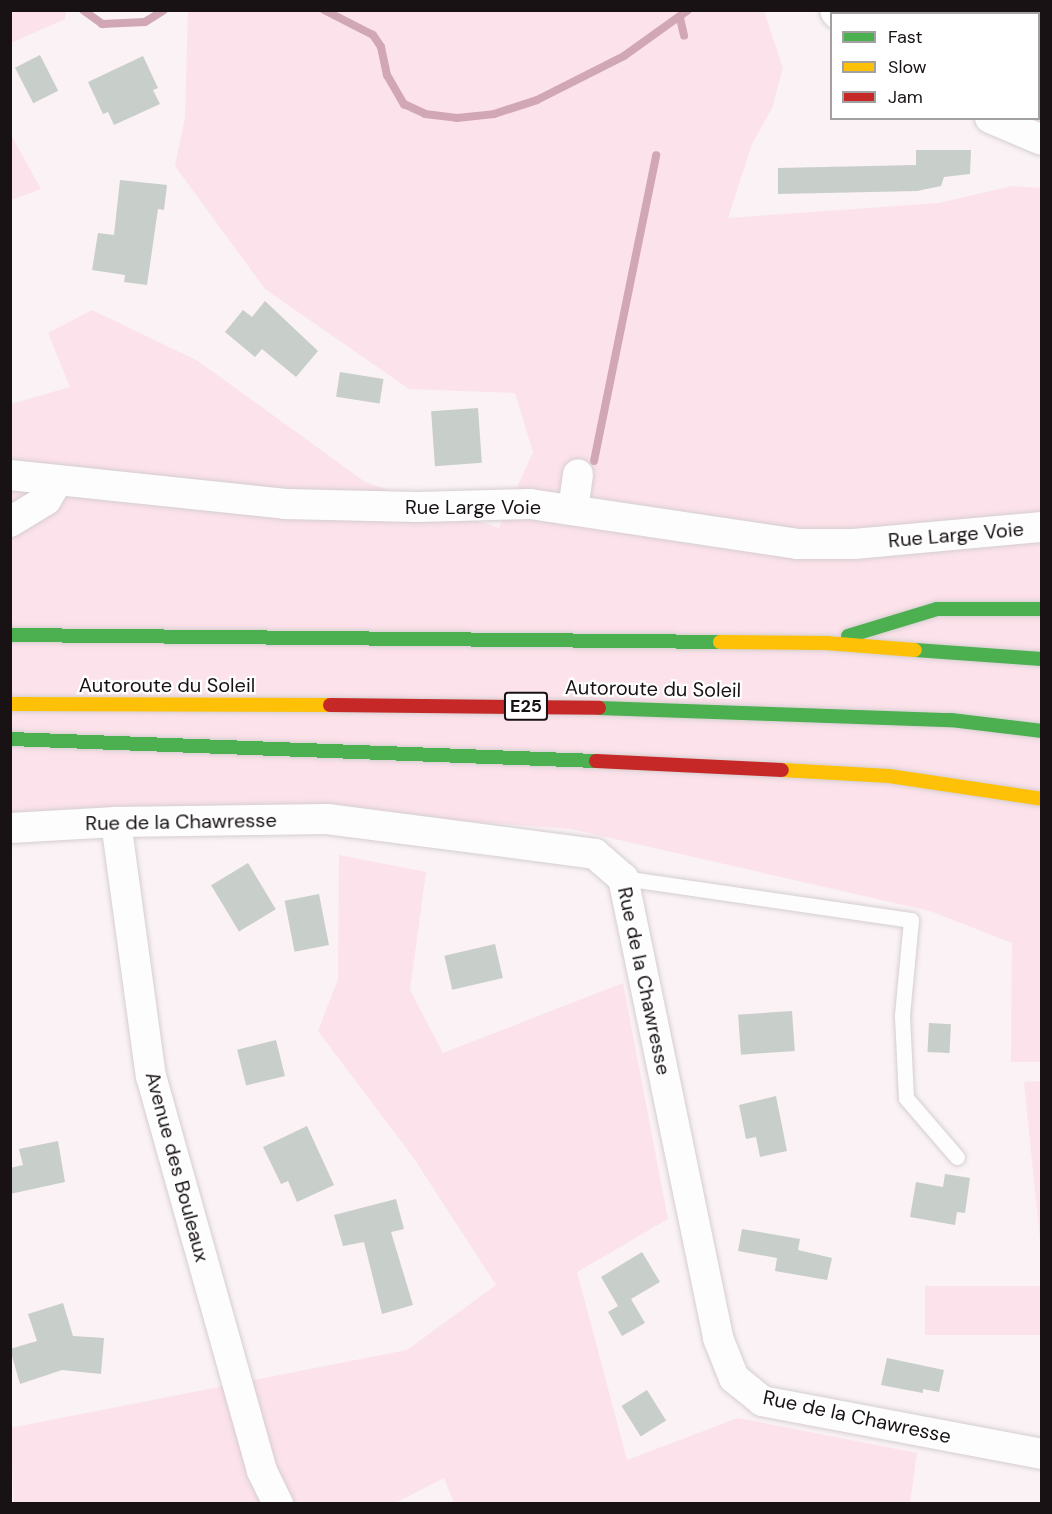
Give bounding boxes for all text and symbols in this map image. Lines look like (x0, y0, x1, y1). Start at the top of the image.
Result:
legend (830, 12, 1040, 120)
text: Fast (888, 25, 923, 49)
text: Slow (888, 55, 927, 79)
text: Jam (888, 85, 923, 109)
street label: Rue Large Voie (405, 495, 541, 519)
street label: Rue Large Voie (887, 517, 1025, 553)
street label: Autoroute du Soleil (79, 673, 255, 697)
street label: Autoroute du Soleil (565, 675, 741, 703)
road number: E25 (504, 691, 548, 721)
street label: Rue de la Chawresse (85, 808, 277, 836)
street label: Rue de la Chawresse (612, 885, 676, 1077)
street label: Avenue des Bouleaux (140, 1069, 214, 1265)
street label: Rue de la Chawresse (761, 1385, 953, 1449)

